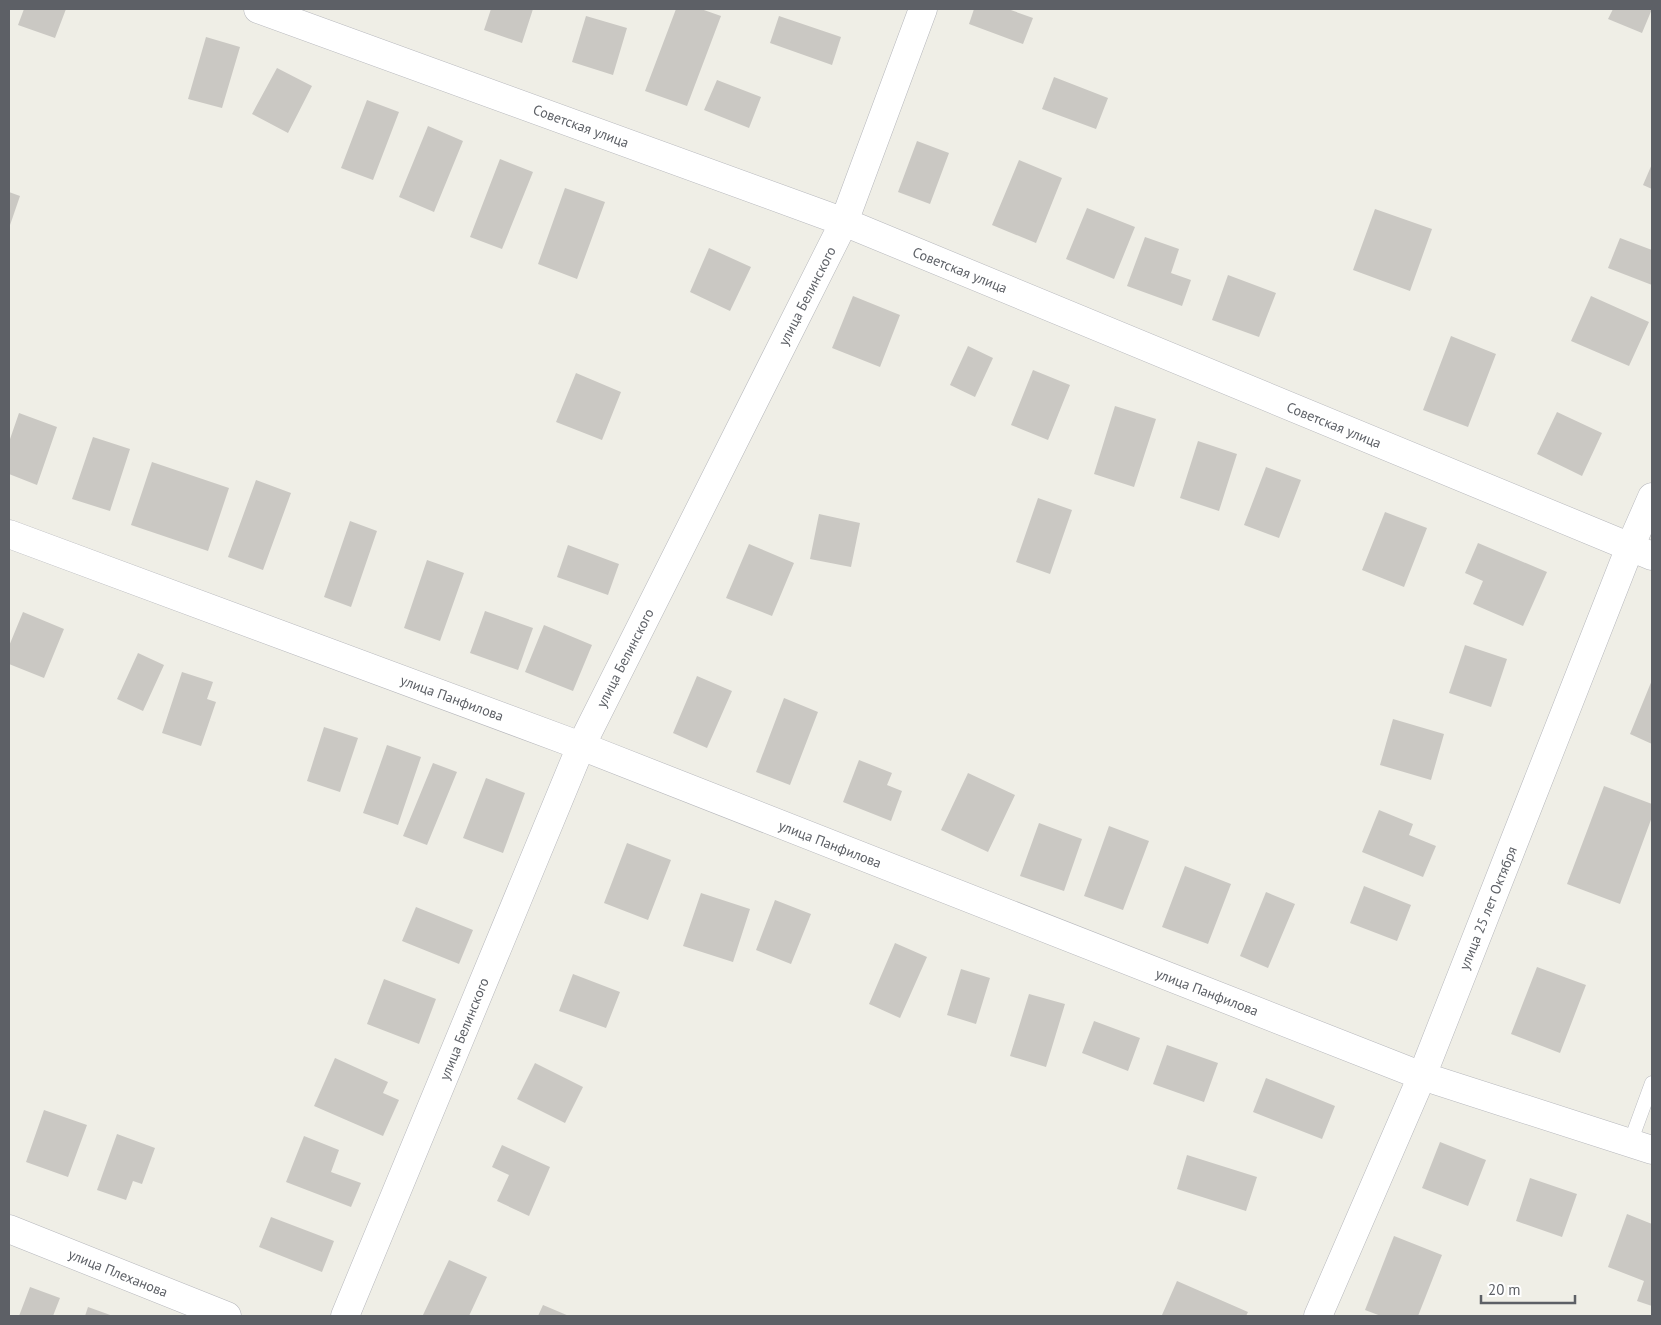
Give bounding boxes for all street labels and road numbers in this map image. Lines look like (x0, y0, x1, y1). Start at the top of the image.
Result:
street label: Советская улица (531, 100, 631, 152)
street label: улица Белинского (774, 243, 840, 349)
street label: Советская улица (910, 243, 1010, 297)
street label: Советская улица (1284, 398, 1384, 452)
street label: улица Белинского (592, 605, 658, 711)
street label: улица Панфилова (398, 671, 506, 725)
street label: улица Панфилова (776, 816, 884, 872)
street label: улица 25 лет Октября (1455, 844, 1521, 972)
street label: улица Панфилова (1153, 964, 1261, 1020)
street label: улица Белинского (435, 975, 493, 1083)
street label: улица Плеханова (66, 1245, 170, 1301)

